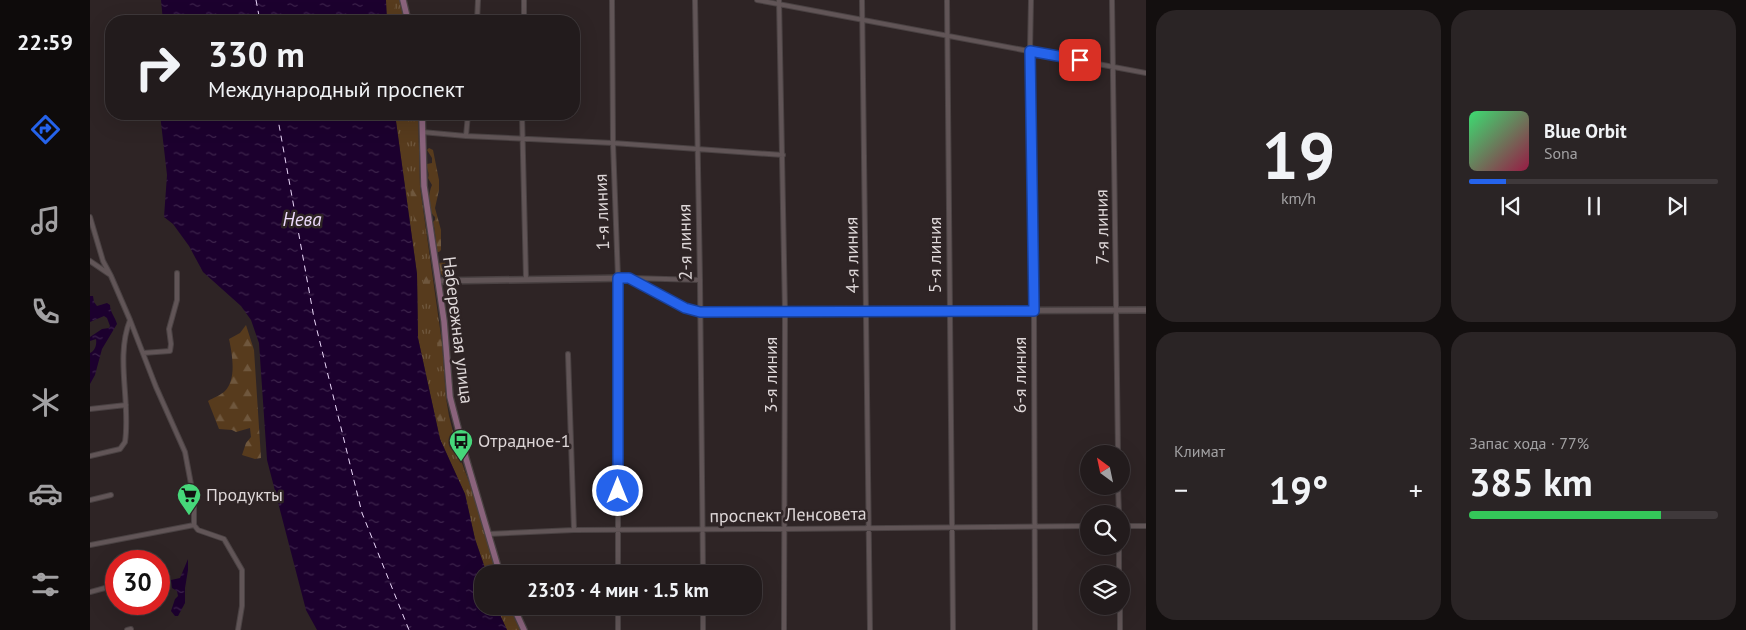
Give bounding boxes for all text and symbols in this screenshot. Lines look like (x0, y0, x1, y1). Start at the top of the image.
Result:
text: 22:59 (17, 28, 73, 56)
text: 330 m (208, 31, 305, 77)
icon: right (125, 35, 190, 100)
pin (1059, 39, 1101, 81)
icon: arrive (1066, 46, 1094, 74)
text: Международный проспект (208, 75, 464, 103)
icon: directions (28, 112, 63, 147)
text: 19 (1262, 113, 1335, 197)
text: Blue Orbit (1544, 119, 1627, 143)
text: Sona (1544, 143, 1578, 163)
street label: 1-я линия (589, 173, 614, 251)
text: km/h (1281, 188, 1316, 208)
street label: 7-я линия (1089, 189, 1114, 265)
icon: previous (1497, 192, 1525, 220)
icon: pause (1580, 192, 1608, 220)
icon: next (1663, 192, 1691, 220)
icon: music (28, 203, 63, 238)
street label: 2-я линия (672, 203, 697, 281)
water label: Нева (283, 207, 322, 231)
street label: 4-я линия (839, 216, 864, 294)
street label: 5-я линия (923, 217, 946, 293)
street label: Набережная улица (438, 255, 479, 405)
icon: phone (28, 294, 63, 329)
street label: 3-я линия (759, 337, 782, 413)
street label: 6-я линия (1008, 337, 1031, 413)
icon: climate (28, 385, 63, 420)
bus stop icon: Отрадное-1 (448, 428, 474, 462)
place label: Отрадное-1 (478, 429, 571, 452)
text: Запас хода · 77% (1469, 433, 1589, 453)
text: Климат (1174, 441, 1225, 461)
north arrow (1080, 445, 1130, 495)
map controls (1080, 445, 1130, 615)
text: 385 km (1469, 457, 1593, 506)
position arrow (591, 464, 643, 516)
text: 19° (1269, 465, 1328, 514)
text: − (1174, 471, 1188, 508)
text: + (1409, 471, 1423, 508)
icon: car (28, 476, 63, 511)
supermarket icon: Продукты (176, 482, 202, 516)
place label: Продукты (206, 483, 283, 506)
street label: проспект Ленсовета (709, 502, 867, 527)
button: search (1080, 505, 1130, 555)
speed limit sign: 30 (105, 550, 170, 615)
button: layers (1080, 565, 1130, 615)
icon: filters (28, 567, 63, 602)
text: 23:03 · 4 мин · 1.5 km (527, 578, 709, 602)

